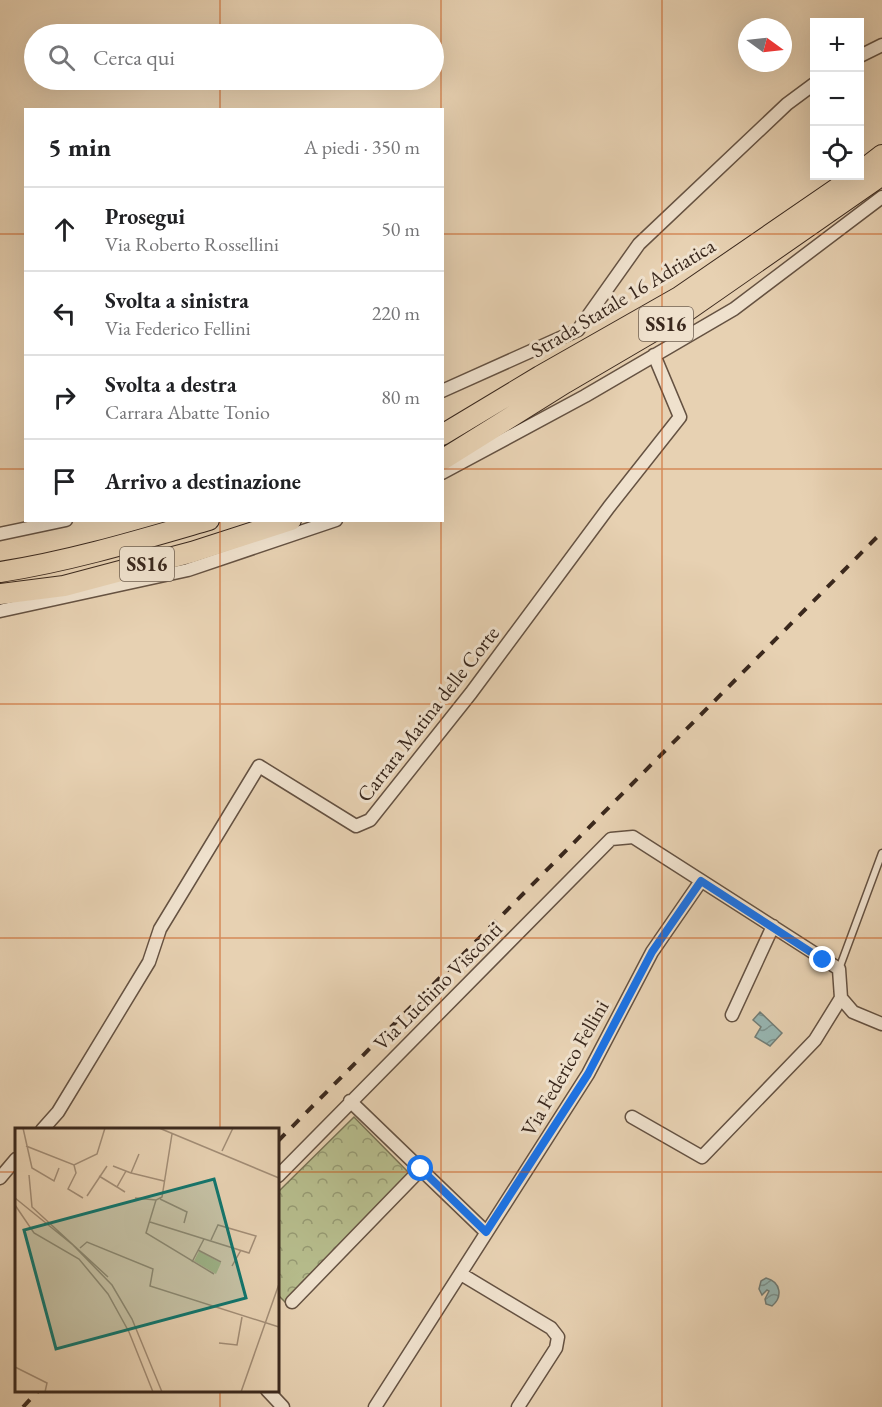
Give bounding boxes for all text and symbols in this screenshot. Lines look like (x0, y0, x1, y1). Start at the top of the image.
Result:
north arrow (738, 18, 792, 72)
map controls (810, 18, 864, 180)
button: + (810, 18, 864, 72)
search box (24, 24, 444, 90)
icon: search (45, 41, 78, 74)
text: Cerca qui (93, 43, 175, 72)
button: − (810, 72, 864, 126)
button: locate (810, 126, 864, 180)
text: 5 min (48, 130, 111, 164)
text: A piedi · 350 m (304, 134, 420, 160)
text: Prosegui (105, 202, 185, 231)
icon: ahead (48, 213, 81, 246)
text: 50 m (381, 216, 420, 242)
text: Via Roberto Rossellini (105, 231, 279, 257)
street label: Strada Statale 16 Adriatica (526, 231, 720, 363)
text: Svolta a sinistra (105, 286, 249, 315)
icon: left (48, 297, 81, 330)
text: 220 m (372, 300, 420, 326)
road number: SS16 (639, 307, 693, 341)
text: Via Federico Fellini (105, 315, 251, 341)
text: Svolta a destra (105, 370, 237, 399)
icon: right (48, 381, 81, 414)
text: 80 m (381, 384, 420, 410)
text: Carrara Abatte Tonio (105, 399, 270, 425)
icon: arrive (48, 465, 81, 498)
text: Arrivo a destinazione (105, 467, 301, 496)
road number: SS16 (120, 547, 174, 581)
street label: Carrara Matina delle Corte (350, 620, 505, 807)
street label: Via Luchino Visconti (367, 915, 508, 1056)
route end (809, 946, 835, 972)
street label: Via Federico Fellini (515, 995, 615, 1141)
inset map (15, 1128, 279, 1392)
route start (407, 1155, 433, 1181)

